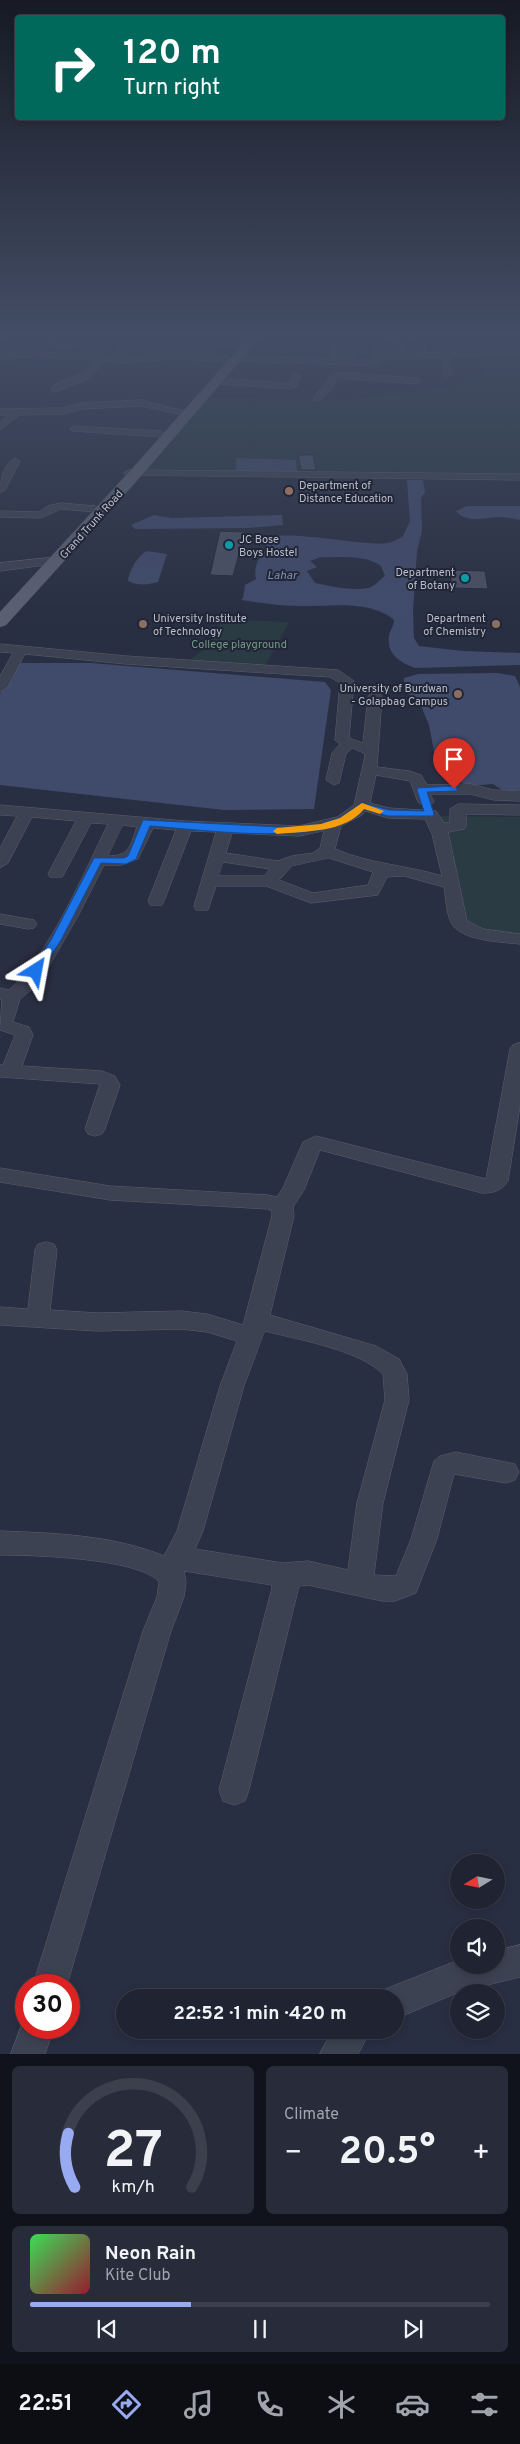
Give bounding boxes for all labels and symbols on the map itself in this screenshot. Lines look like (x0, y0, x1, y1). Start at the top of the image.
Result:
place label: Department of Distance Education (299, 479, 393, 506)
marker: Department of Distance Education (283, 485, 295, 497)
street label: Grand Trunk Road (57, 487, 126, 562)
place label: JC Bose Boys Hostel (239, 533, 297, 560)
marker: JC Bose Boys Hostel (223, 539, 235, 551)
place label: Department of Botany (395, 566, 455, 593)
water label: Lahar (267, 568, 298, 584)
marker: Department of Botany (459, 572, 471, 584)
place label: University Institute of Technology (153, 612, 247, 639)
place label: Department of Chemistry (423, 612, 486, 639)
marker: University Institute of Technology (137, 618, 149, 630)
marker: Department of Chemistry (490, 618, 502, 630)
park label: College playground (191, 638, 287, 652)
place label: University of Burdwan - Golapbag Campus (340, 682, 448, 709)
marker: University of Burdwan - Golapbag Campus (452, 688, 464, 700)
pin (433, 738, 475, 789)
position arrow (9, 944, 61, 996)
north arrow (450, 1854, 505, 1909)
speed limit sign: 30 (15, 1974, 80, 2039)

